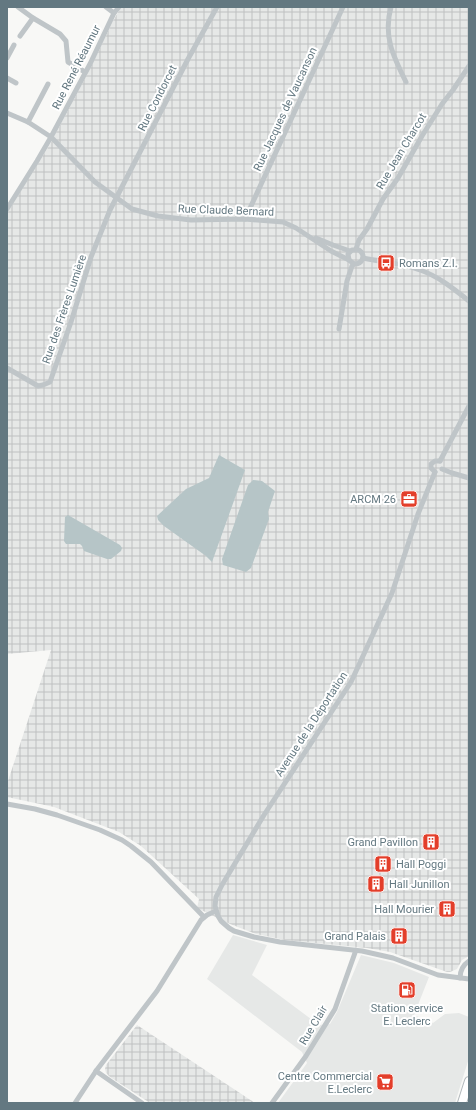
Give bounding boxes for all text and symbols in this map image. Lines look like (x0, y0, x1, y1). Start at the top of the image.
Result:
street label: Rue René Réaumur (50, 23, 103, 111)
street label: Rue Jacques de Vaucanson (251, 45, 320, 173)
street label: Rue Condorcet (135, 63, 180, 133)
street label: Rue Jean Charcot (374, 110, 429, 192)
street label: Rue Claude Bernard (178, 202, 274, 219)
street label: Rue des Frères Lumière (40, 253, 89, 365)
bus stop icon: Romans Z.I. (376, 253, 396, 273)
place label: Romans Z.I. (399, 257, 458, 270)
office icon: ARCM 26 (399, 489, 419, 509)
place label: ARCM 26 (350, 493, 396, 506)
street label: Avenue de la Déportation (273, 669, 350, 779)
building icon: Grand Pavillon (421, 832, 441, 852)
place label: Grand Pavillon (348, 836, 418, 849)
building icon: Hall Poggi (373, 854, 393, 874)
place label: Hall Poggi (396, 858, 446, 871)
building icon: Hall Junillon (366, 874, 386, 894)
place label: Hall Junillon (389, 878, 450, 891)
building icon: Hall Mourier (437, 899, 457, 919)
place label: Hall Mourier (374, 903, 434, 916)
building icon: Grand Palais (389, 926, 409, 946)
place label: Grand Palais (324, 930, 386, 943)
fuel station icon: Station service E. Leclerc (397, 980, 417, 1000)
place label: Station service E. Leclerc (371, 1002, 443, 1028)
street label: Rue Clair (297, 1003, 330, 1047)
place label: Centre Commercial E.Leclerc (278, 1070, 372, 1096)
supermarket icon: Centre Commercial E.Leclerc (375, 1072, 395, 1092)

